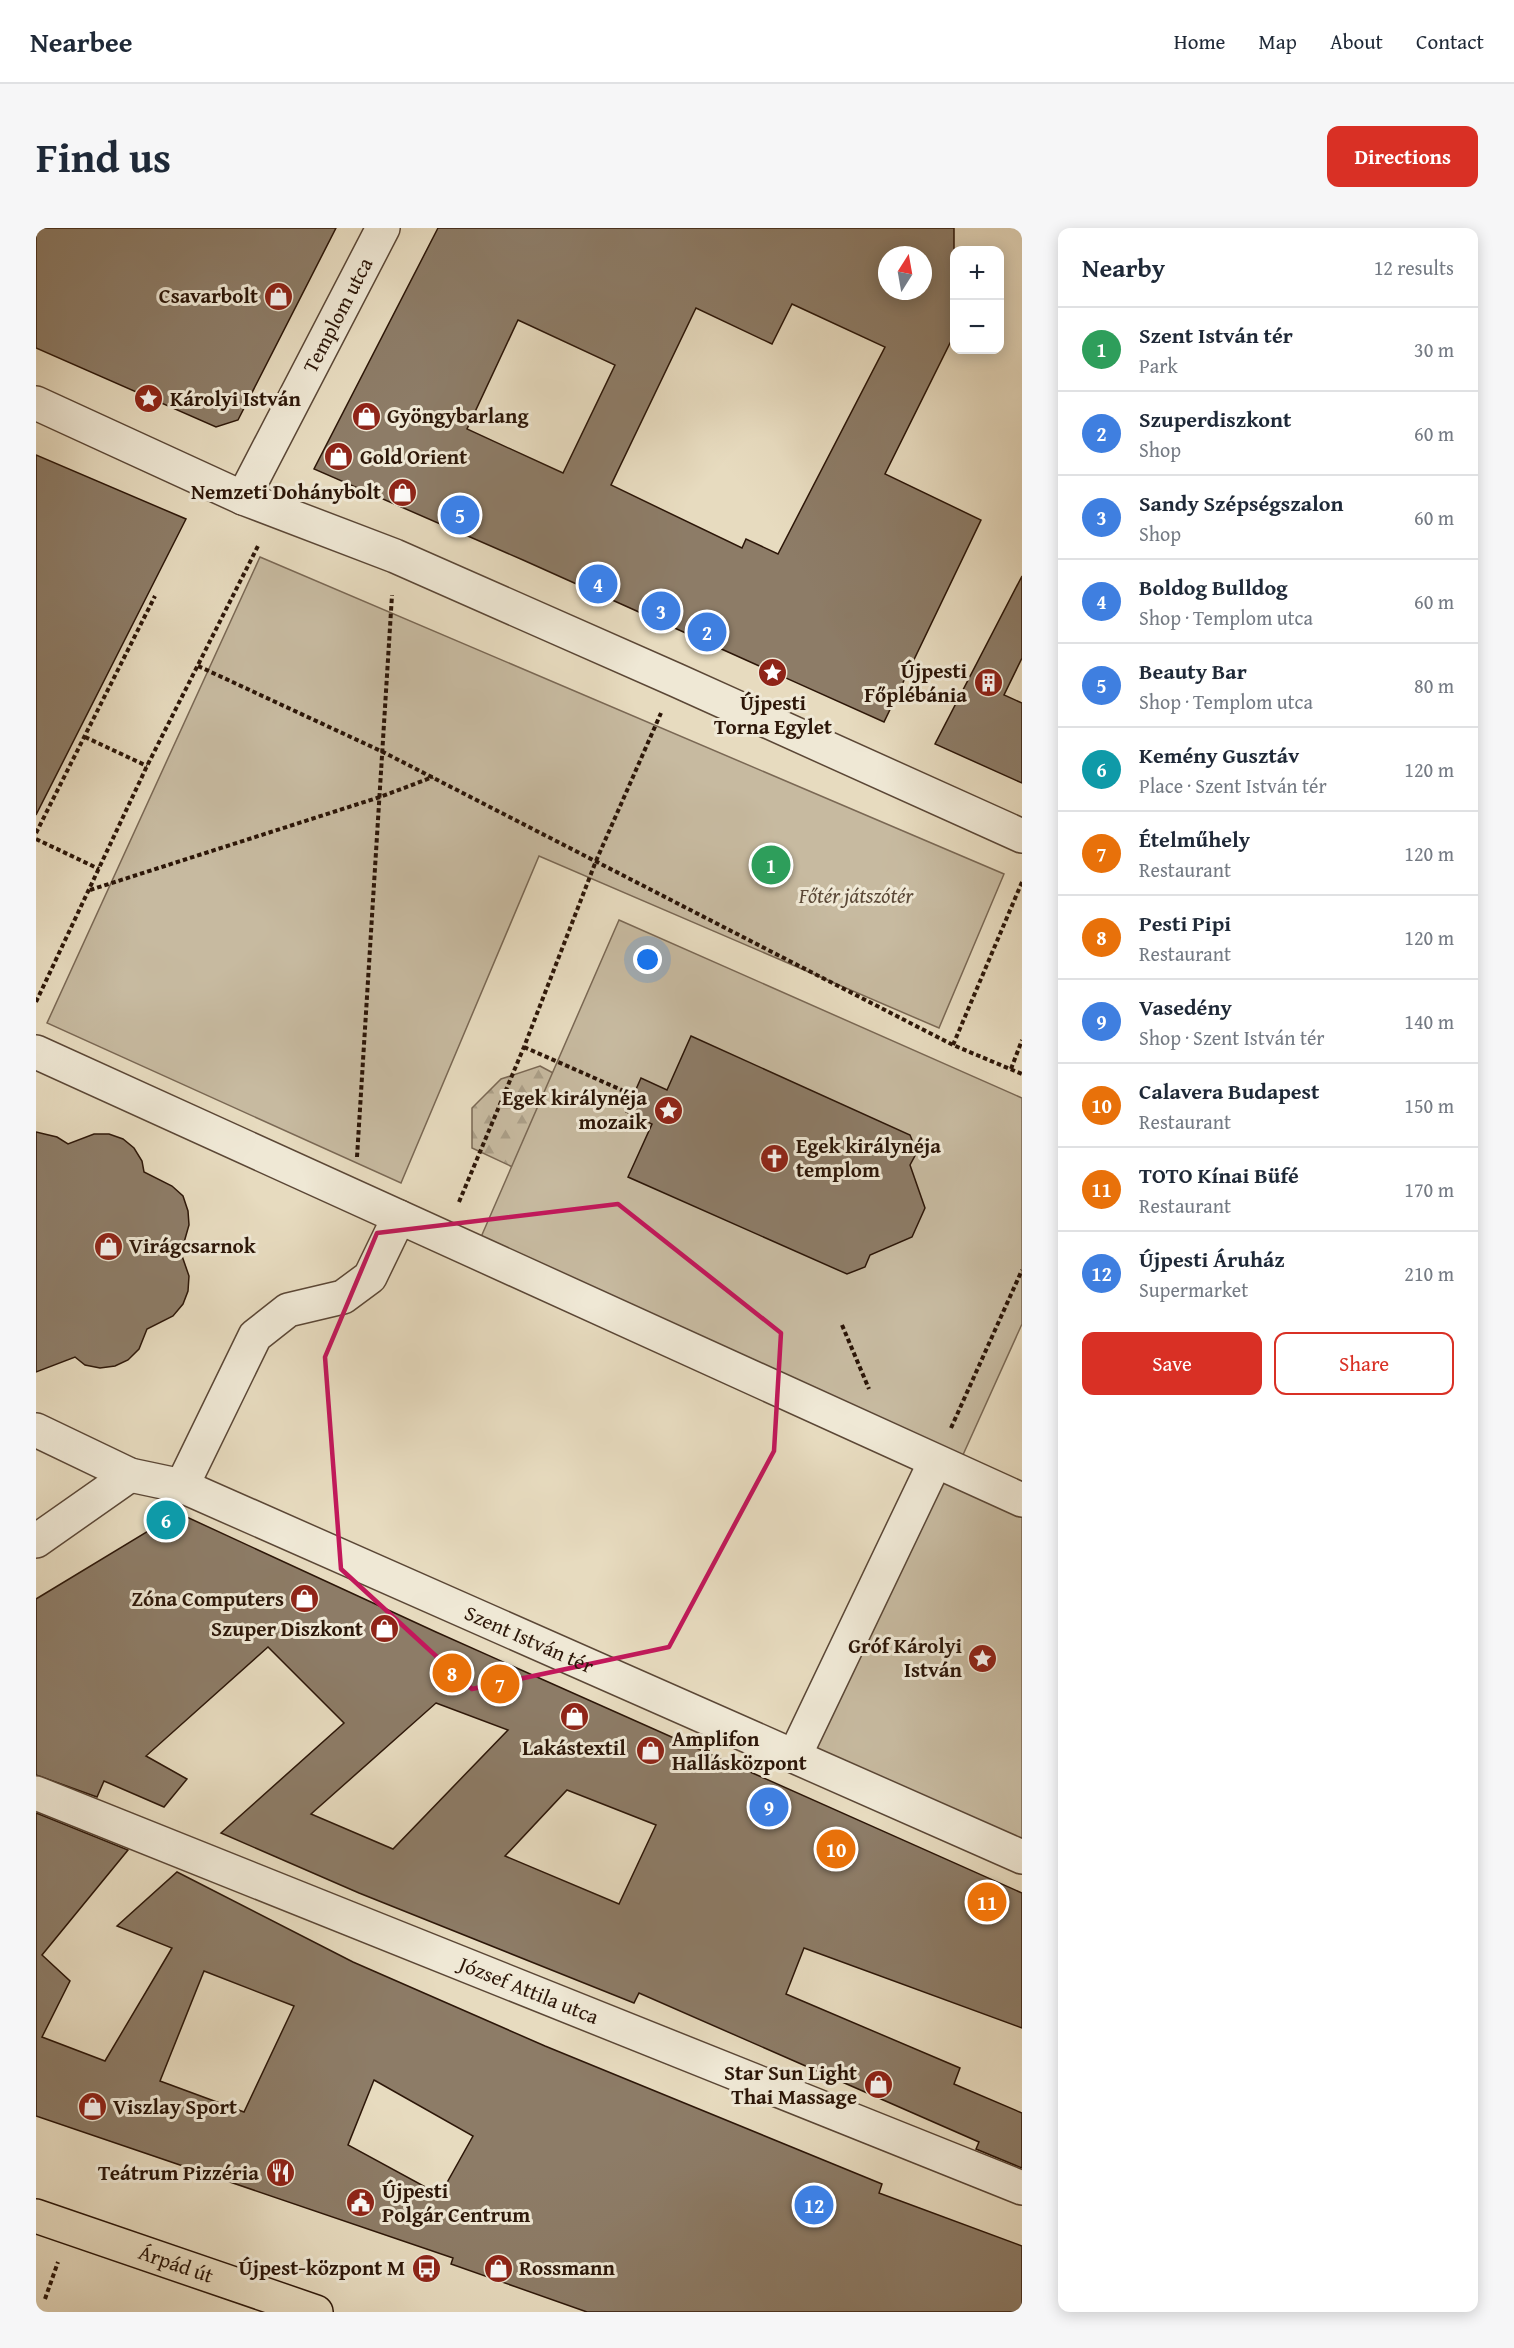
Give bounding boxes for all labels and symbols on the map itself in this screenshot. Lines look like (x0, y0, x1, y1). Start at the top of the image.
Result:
north arrow (878, 246, 932, 300)
street label: Templom utca (295, 252, 380, 378)
place label: Csavarbolt (159, 280, 258, 311)
shop icon: Csavarbolt (263, 280, 295, 312)
place icon: Károlyi István (133, 383, 165, 415)
place label: Károlyi István (170, 383, 302, 414)
shop icon: Gyöngybarlang (350, 400, 382, 432)
place label: Gyöngybarlang (387, 400, 530, 431)
shop icon: Gold Orient (323, 441, 355, 473)
place label: Gold Orient (360, 441, 467, 472)
place label: Nemzeti Dohánybolt (191, 476, 381, 507)
shop icon: Nemzeti Dohánybolt (386, 476, 418, 508)
pin: 5 (440, 492, 480, 538)
pin: 4 (578, 562, 618, 606)
pin: 3 (642, 588, 680, 634)
pin: 2 (688, 610, 726, 654)
place label: Újpesti Főplébánia (864, 655, 967, 710)
place icon: Újpesti Torna Egylet (757, 656, 789, 688)
building icon: Újpesti Főplébánia (972, 667, 1004, 699)
place label: Újpesti Torna Egylet (714, 687, 832, 742)
pin: 1 (752, 842, 790, 888)
park label: Főtér játszótér (798, 880, 915, 911)
your location (633, 945, 662, 974)
place label: Egek királynéja mozaik (502, 1082, 648, 1137)
place icon: Egek királynéja mozaik (652, 1094, 684, 1126)
place label: Egek királynéja templom (796, 1130, 941, 1185)
church icon: Egek királynéja templom (759, 1142, 791, 1174)
shop icon: Virágcsarnok (92, 1230, 124, 1262)
place label: Virágcsarnok (129, 1230, 257, 1261)
pin: 6 (146, 1498, 186, 1542)
place label: Zóna Computers (131, 1583, 284, 1614)
shop icon: Zóna Computers (289, 1583, 321, 1615)
street label: Szent István tér (460, 1597, 599, 1681)
place label: Szuper Diszkont (211, 1613, 363, 1644)
shop icon: Szuper Diszkont (368, 1613, 400, 1645)
place label: Gróf Károlyi István (848, 1630, 963, 1685)
place icon: Gróf Károlyi István (967, 1642, 999, 1674)
pin: 8 (432, 1650, 472, 1696)
pin: 7 (480, 1662, 520, 1706)
shop icon: Lakástextil (558, 1701, 590, 1733)
place label: Amplifon Hallásközpont (672, 1723, 807, 1778)
place label: Lakástextil (522, 1732, 626, 1763)
shop icon: Amplifon Hallásközpont (635, 1735, 667, 1767)
pin: 9 (750, 1784, 788, 1830)
pin: 10 (816, 1826, 856, 1872)
pin: 11 (968, 1880, 1006, 1924)
street label: József Attila utca (452, 1947, 604, 2032)
place label: Star Sun Light Thai Massage (724, 2057, 857, 2112)
shop icon: Star Sun Light Thai Massage (862, 2069, 894, 2101)
shop icon: Viszlay Sport (76, 2091, 108, 2123)
place label: Viszlay Sport (113, 2091, 237, 2122)
place label: Teátrum Pizzéria (98, 2157, 259, 2188)
restaurant icon: Teátrum Pizzéria (264, 2157, 296, 2189)
place label: Újpesti Polgár Centrum (382, 2175, 530, 2230)
pin: 12 (794, 2182, 834, 2228)
public building icon: Újpesti Polgár Centrum (345, 2187, 377, 2219)
street label: Árpád út (135, 2236, 218, 2291)
place label: Újpest-központ M (239, 2252, 405, 2283)
bus stop icon: Újpest-központ M (410, 2252, 442, 2284)
shop icon: Rossmann (482, 2252, 514, 2284)
place label: Rossmann (519, 2252, 615, 2283)

